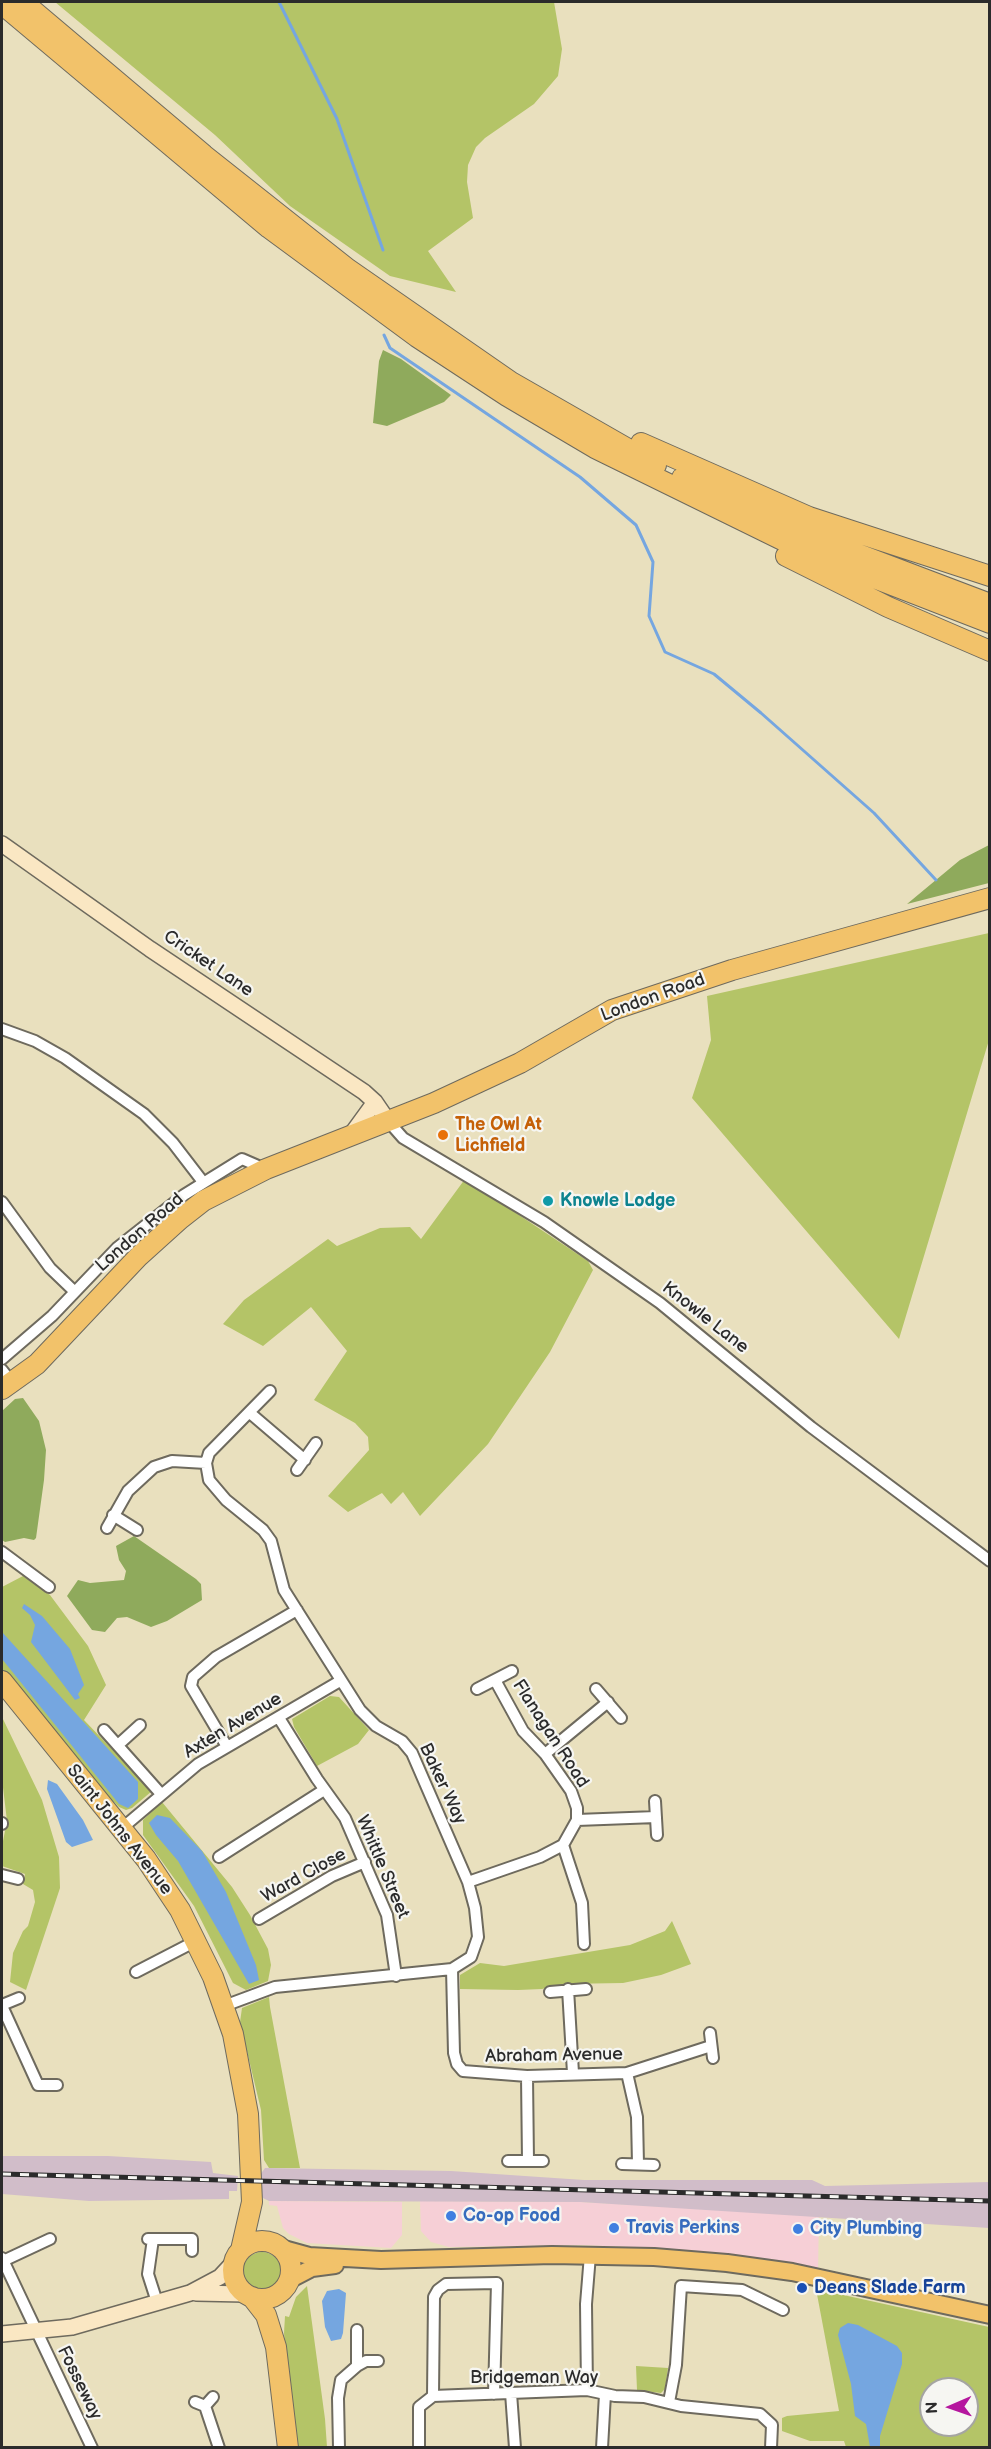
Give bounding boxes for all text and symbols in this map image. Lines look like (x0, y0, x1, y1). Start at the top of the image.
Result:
street label: Cricket Lane (159, 926, 257, 1002)
street label: London Road (598, 969, 708, 1027)
place label: The Owl At Lichfield (455, 1114, 542, 1156)
marker: The Owl At Lichfield (436, 1128, 450, 1142)
street label: London Road (92, 1189, 188, 1277)
place label: Knowle Lodge (560, 1190, 675, 1212)
marker: Knowle Lodge (541, 1194, 555, 1208)
street label: Knowle Lane (657, 1277, 753, 1359)
street label: Flanagan Road (507, 1676, 593, 1792)
street label: Axten Avenue (180, 1688, 286, 1764)
street label: Baker Way (414, 1740, 470, 1828)
street label: Saint Johns Avenue (61, 1761, 177, 1899)
street label: Whittle Street (351, 1812, 413, 1922)
street label: Ward Close (258, 1844, 350, 1908)
street label: Abraham Avenue (485, 2044, 623, 2068)
place label: Co-op Food (463, 2205, 560, 2227)
marker: Co-op Food (444, 2209, 458, 2223)
place label: Travis Perkins (626, 2217, 740, 2239)
place label: City Plumbing (810, 2218, 922, 2240)
marker: Travis Perkins (607, 2221, 621, 2235)
marker: City Plumbing (791, 2222, 805, 2236)
place label: Deans Slade Farm (814, 2277, 966, 2299)
marker: Deans Slade Farm (795, 2281, 809, 2295)
street label: Fosseway (52, 2343, 106, 2423)
street label: Bridgeman Way (470, 2367, 598, 2389)
north arrow (919, 2377, 979, 2437)
text: N (923, 2401, 942, 2414)

